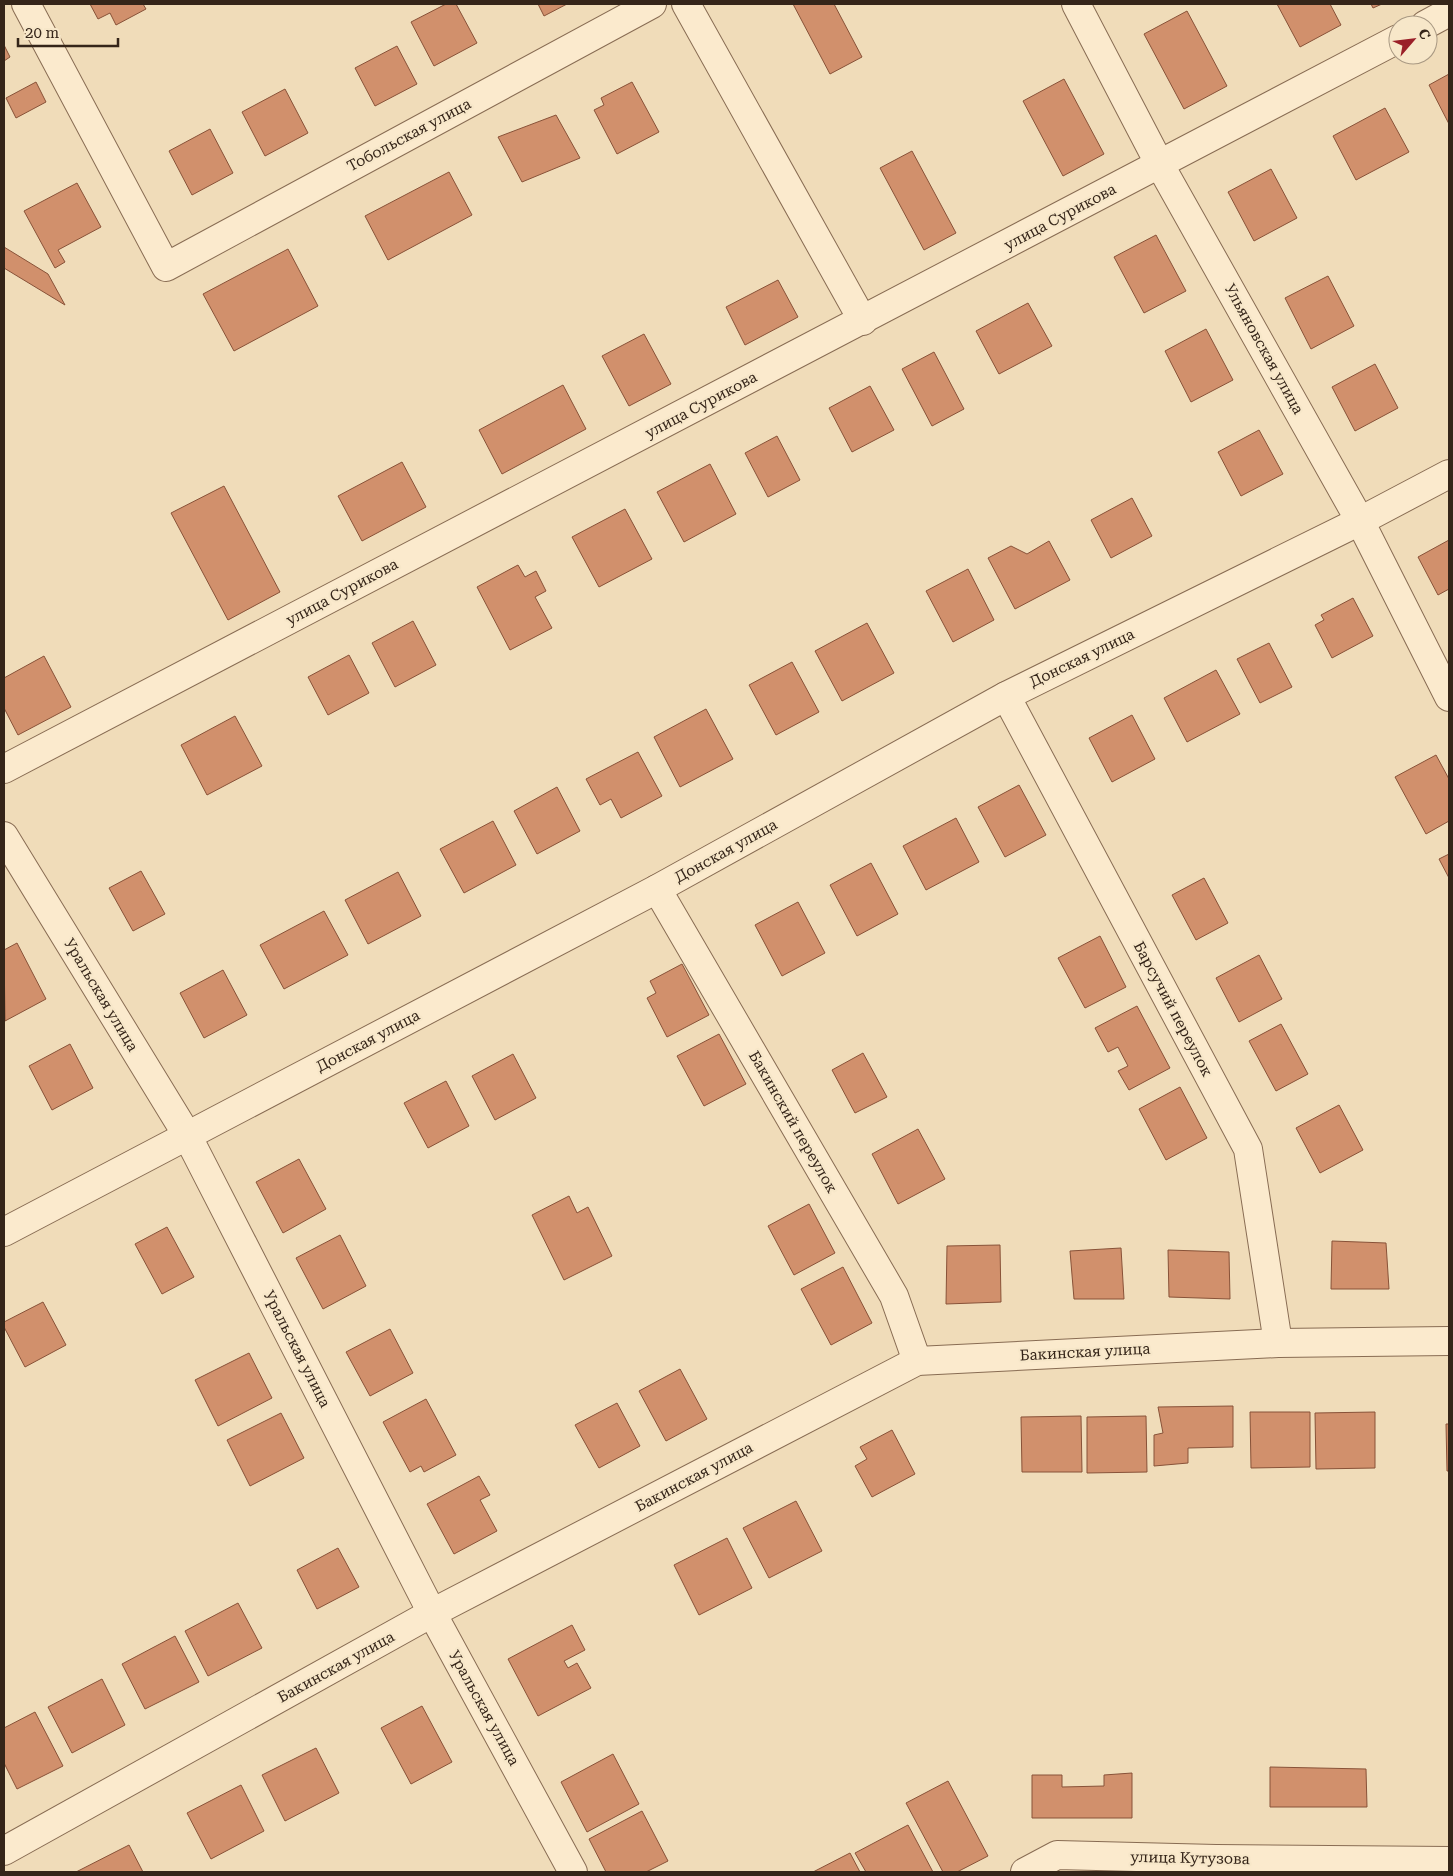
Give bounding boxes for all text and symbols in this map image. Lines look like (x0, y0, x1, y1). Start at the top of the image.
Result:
scale bar (18, 15, 118, 47)
north arrow (1388, 15, 1438, 65)
text: 20 m (25, 24, 60, 42)
text: С (1415, 26, 1434, 42)
street label: Тобольская улица (344, 95, 474, 175)
street label: улица Сурикова (1001, 180, 1119, 254)
street label: Ульяновская улица (1221, 281, 1307, 417)
street label: улица Сурикова (642, 368, 760, 442)
street label: улица Сурикова (283, 555, 401, 629)
street label: Донская улица (1027, 625, 1137, 691)
street label: Донская улица (672, 815, 780, 887)
street label: Уральская улица (60, 935, 142, 1055)
street label: Барсучий переулок (1130, 938, 1217, 1080)
street label: Донская улица (313, 1006, 423, 1076)
street label: Бакинский переулок (745, 1048, 841, 1197)
street label: Уральская улица (260, 1288, 334, 1410)
street label: Бакинская улица (1019, 1340, 1151, 1364)
street label: Бакинская улица (632, 1438, 756, 1516)
street label: Бакинская улица (274, 1627, 398, 1707)
street label: Уральская улица (445, 1647, 523, 1769)
street label: улица Кутузова (1130, 1848, 1250, 1868)

